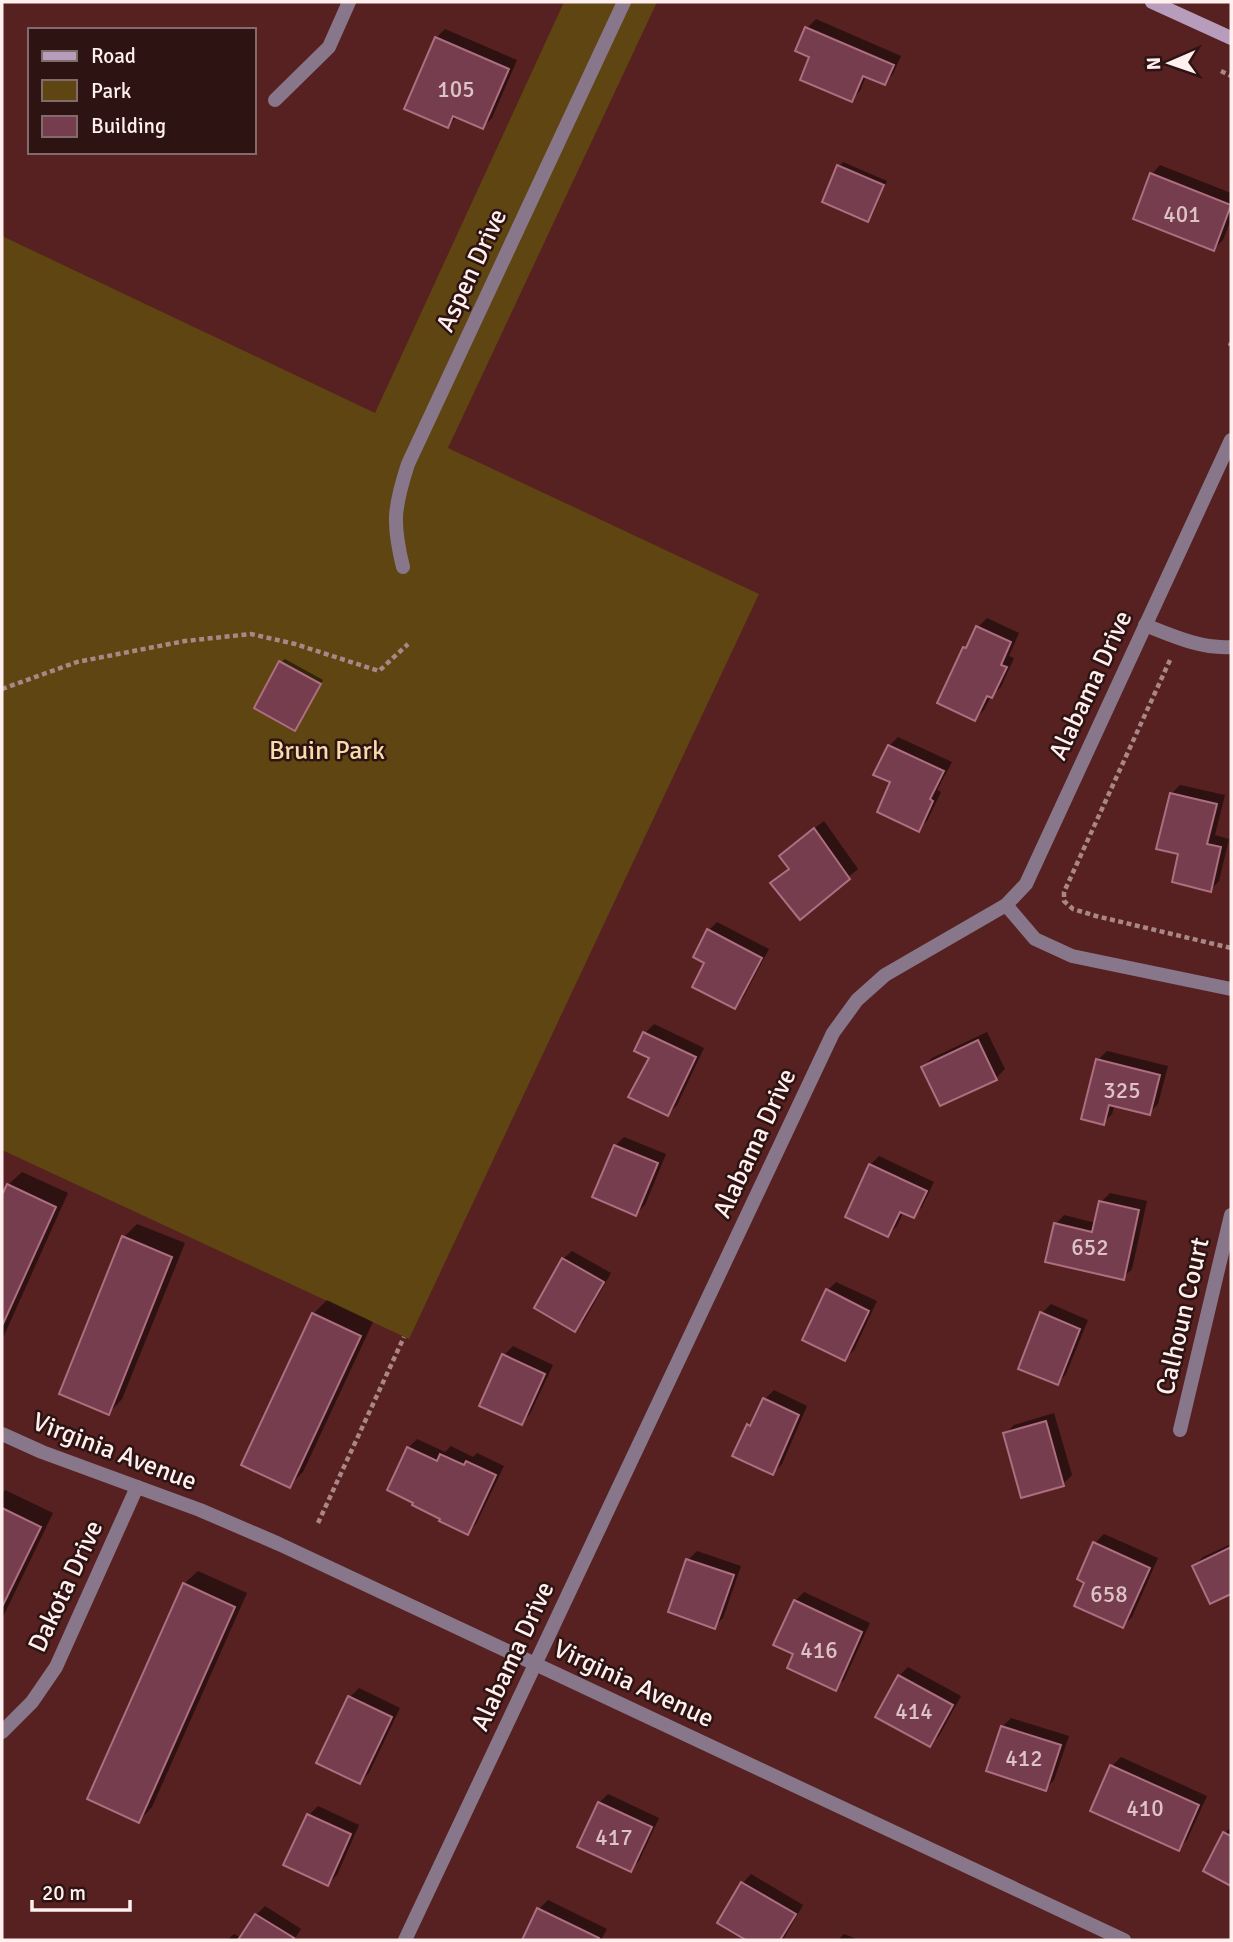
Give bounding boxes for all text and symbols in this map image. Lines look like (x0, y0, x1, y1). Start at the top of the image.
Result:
legend (28, 28, 256, 154)
north arrow (1135, 28, 1205, 98)
text: Road (91, 43, 136, 69)
text: N (1142, 57, 1166, 71)
house number: 105 (437, 75, 475, 104)
text: Park (91, 78, 132, 104)
text: Building (91, 113, 166, 139)
house number: 401 (1163, 200, 1201, 229)
street label: Aspen Drive (429, 204, 514, 337)
street label: Alabama Drive (1042, 606, 1139, 765)
park label: Bruin Park (269, 735, 385, 767)
street label: Alabama Drive (706, 1064, 803, 1223)
house number: 325 (1103, 1076, 1141, 1105)
house number: 652 (1071, 1233, 1109, 1262)
street label: Calhoun Court (1149, 1234, 1217, 1398)
street label: Virginia Avenue (28, 1406, 201, 1498)
street label: Dakota Drive (21, 1515, 110, 1657)
street label: Alabama Drive (464, 1577, 561, 1736)
house number: 658 (1090, 1580, 1128, 1609)
street label: Virginia Avenue (548, 1633, 719, 1735)
house number: 416 (800, 1636, 838, 1665)
house number: 414 (895, 1697, 933, 1726)
house number: 412 (1005, 1744, 1043, 1773)
house number: 410 (1126, 1794, 1164, 1823)
house number: 417 (595, 1823, 633, 1852)
scale bar (32, 1868, 130, 1912)
text: 20 m (42, 1880, 86, 1906)

